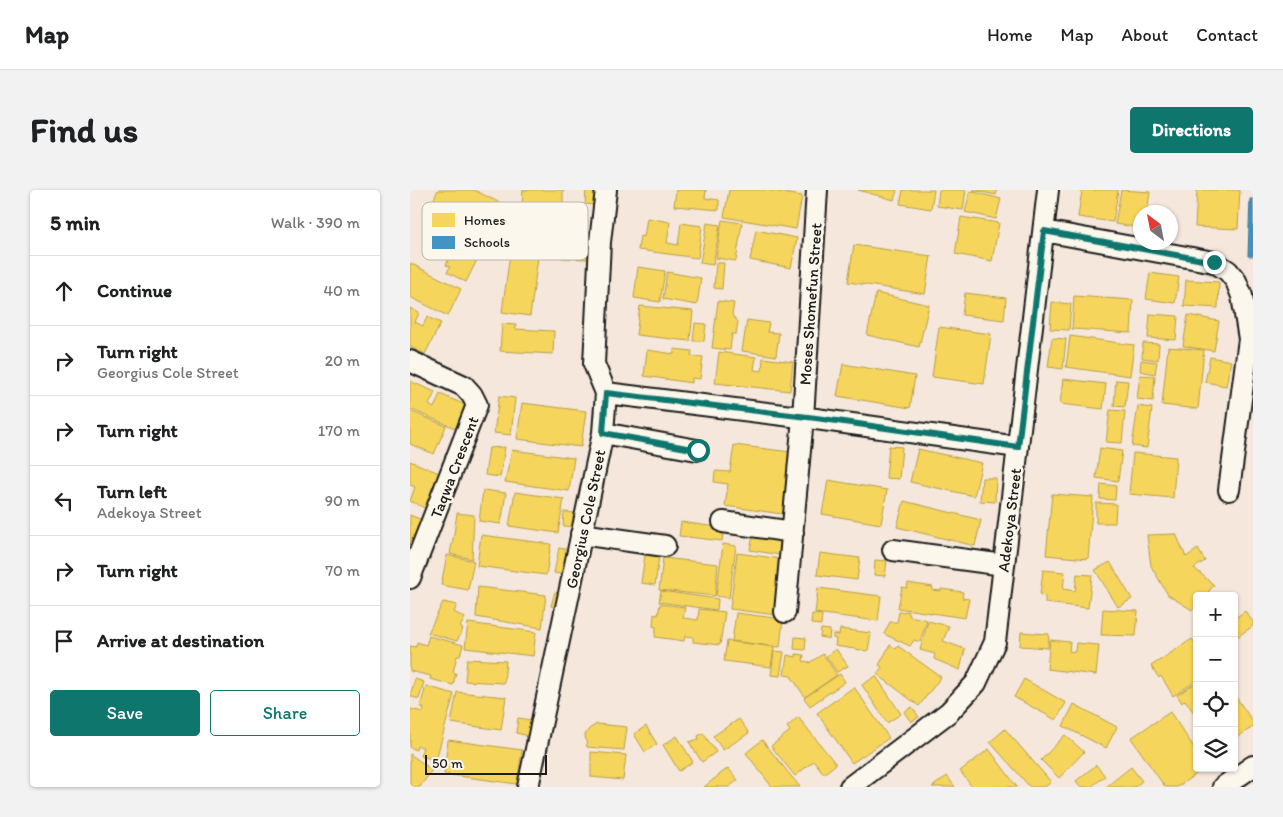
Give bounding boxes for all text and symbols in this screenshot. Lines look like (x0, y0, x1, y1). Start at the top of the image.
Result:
text: Map (25, 20, 69, 49)
text: Home (987, 24, 1033, 46)
text: Map (1061, 24, 1094, 46)
text: About (1122, 24, 1168, 46)
text: Contact (1196, 24, 1258, 46)
button: Directions (1130, 107, 1253, 153)
text: Find us (30, 109, 138, 151)
legend (422, 202, 588, 260)
north arrow (1133, 205, 1178, 250)
text: 5 min (50, 210, 100, 235)
text: Homes (464, 212, 506, 229)
text: Walk · 390 m (271, 213, 360, 232)
street label: Moses Shomefun Street (795, 222, 826, 386)
text: Schools (464, 234, 510, 251)
route end (1203, 251, 1226, 274)
icon: ahead (50, 277, 78, 305)
text: Continue (97, 279, 172, 302)
text: 40 m (323, 281, 360, 300)
text: Turn right (97, 340, 178, 363)
icon: right (50, 347, 78, 375)
text: 20 m (325, 351, 360, 370)
text: Georgius Cole Street (97, 363, 239, 382)
street label: Taqwa Crescent (426, 413, 483, 521)
icon: right (50, 417, 78, 445)
text: Turn right (97, 419, 178, 442)
text: 170 m (318, 421, 360, 440)
route start (687, 439, 710, 462)
street label: Georgius Cole Street (561, 448, 610, 590)
street label: Adekoya Street (994, 467, 1025, 573)
text: Turn left (97, 480, 167, 503)
icon: left (50, 487, 78, 515)
text: 90 m (325, 491, 360, 510)
text: Adekoya Street (97, 503, 202, 522)
icon: right (50, 557, 78, 585)
text: Turn right (97, 559, 178, 582)
text: 70 m (325, 561, 360, 580)
map controls (1193, 592, 1238, 772)
button: + (1193, 592, 1238, 637)
icon: arrive (50, 627, 78, 655)
text: Arrive at destination (97, 629, 264, 652)
button: − (1193, 637, 1238, 682)
button: locate (1193, 682, 1238, 727)
button: Save (50, 690, 200, 736)
button: Share (210, 690, 360, 736)
button: layers (1193, 727, 1238, 772)
scale bar (425, 752, 548, 775)
text: 50 m (432, 755, 463, 772)

